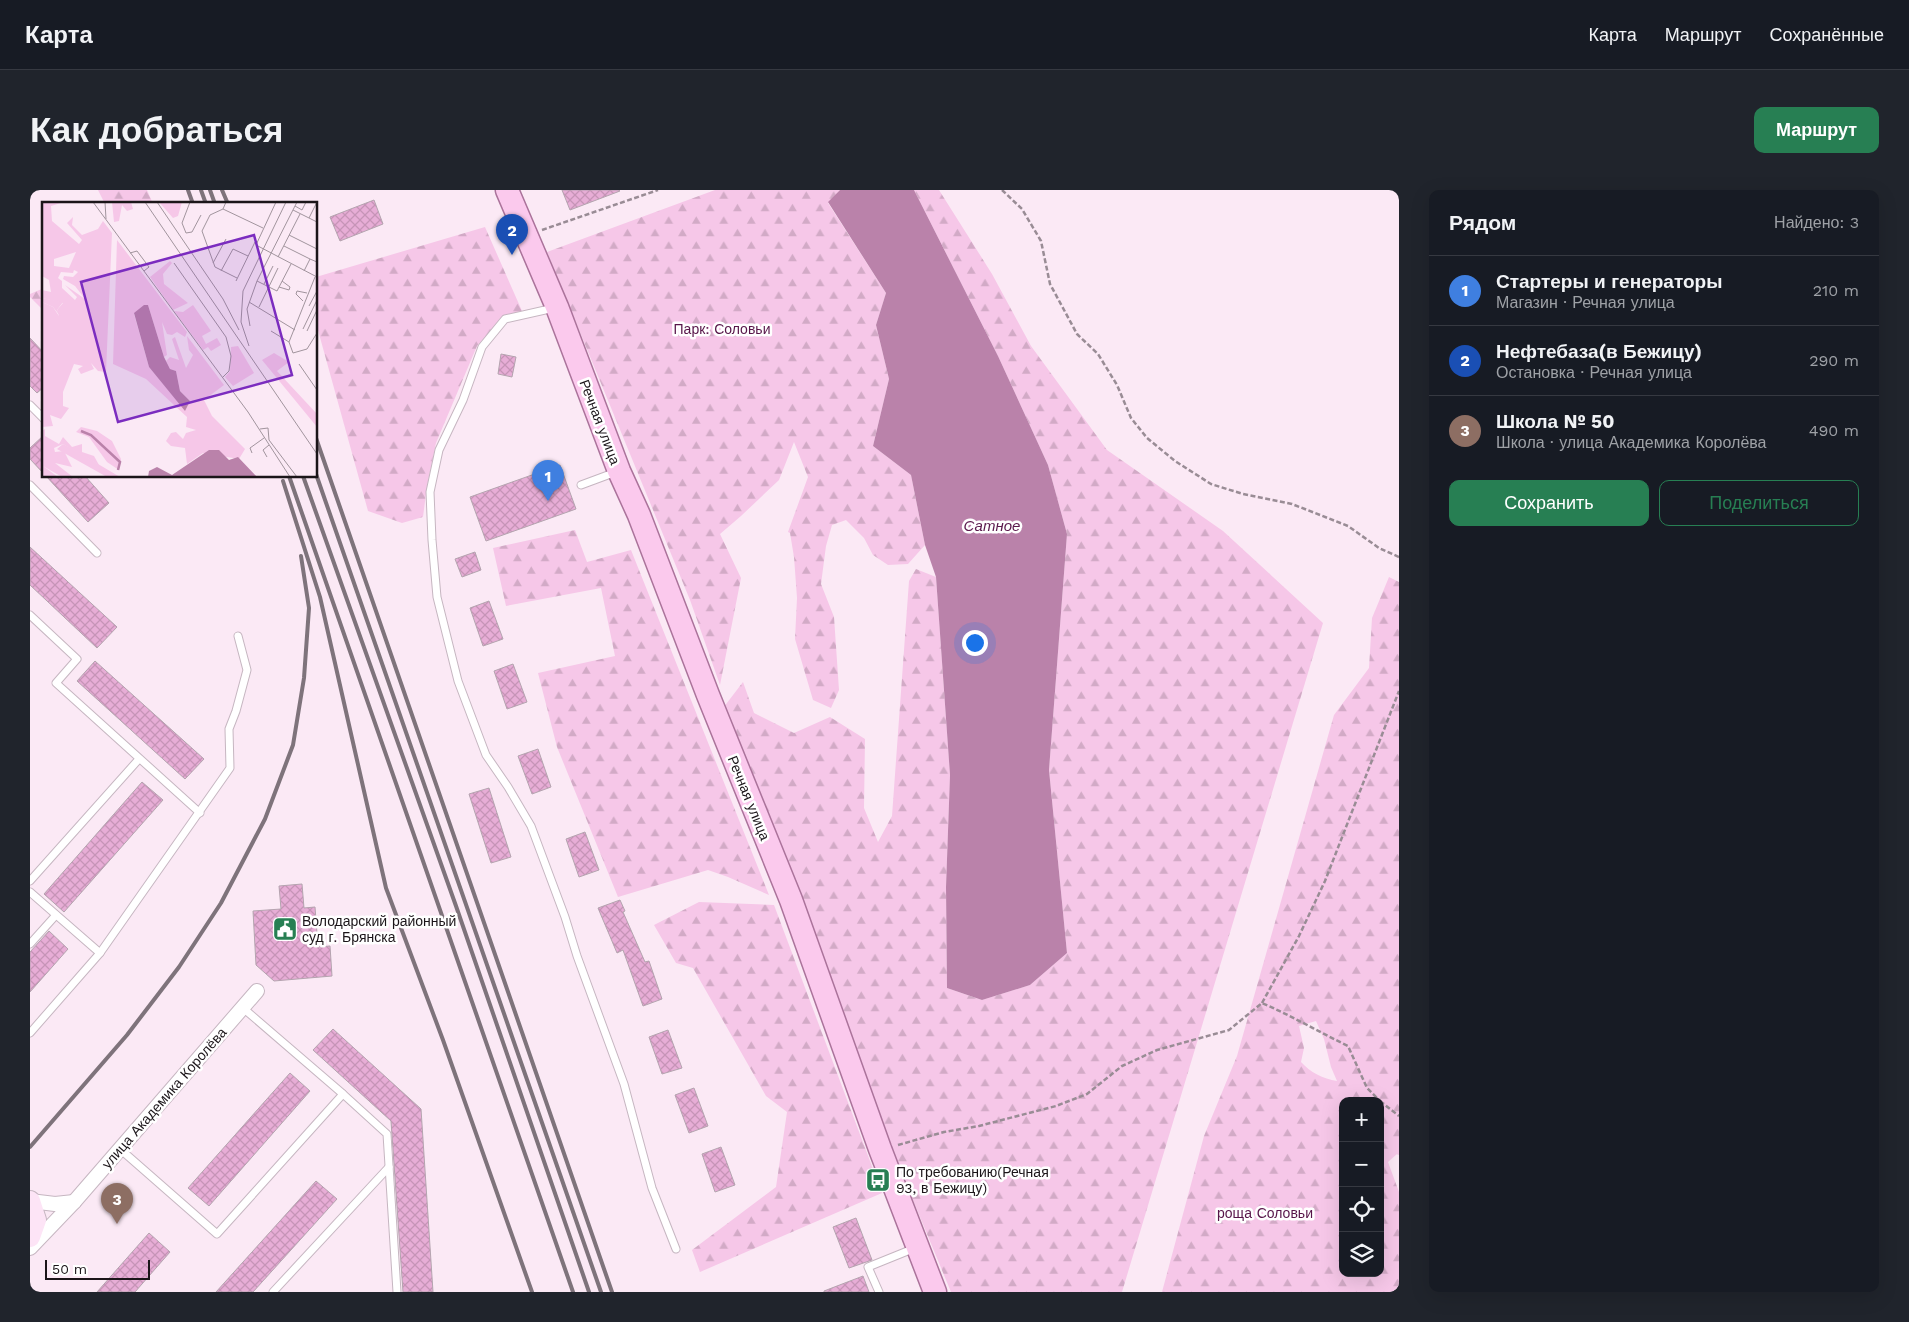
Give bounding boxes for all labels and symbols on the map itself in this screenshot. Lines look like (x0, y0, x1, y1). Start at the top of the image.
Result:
inset map (42, 202, 318, 478)
pin: 2 (496, 214, 528, 255)
park label: Парк: Соловьи (674, 321, 770, 337)
street label: Речная улица (576, 377, 624, 467)
pin: 1 (532, 460, 564, 501)
water label: Сатное (964, 517, 1020, 535)
your location (962, 630, 988, 656)
street label: Речная улица (725, 753, 773, 843)
place label: Володарский районный суд г. Брянска (302, 913, 456, 945)
public building icon: Володарский районный суд г. Брянска (272, 916, 298, 942)
street label: улица Академика Королёва (98, 1024, 230, 1172)
place label: По требованию(Речная 93, в Бежицу) (896, 1164, 1049, 1196)
bus stop icon: По требованию(Речная 93, в Бежицу) (865, 1167, 891, 1193)
pin: 3 (101, 1183, 133, 1224)
park label: роща Соловьи (1217, 1205, 1313, 1221)
scale bar (45, 1257, 150, 1280)

